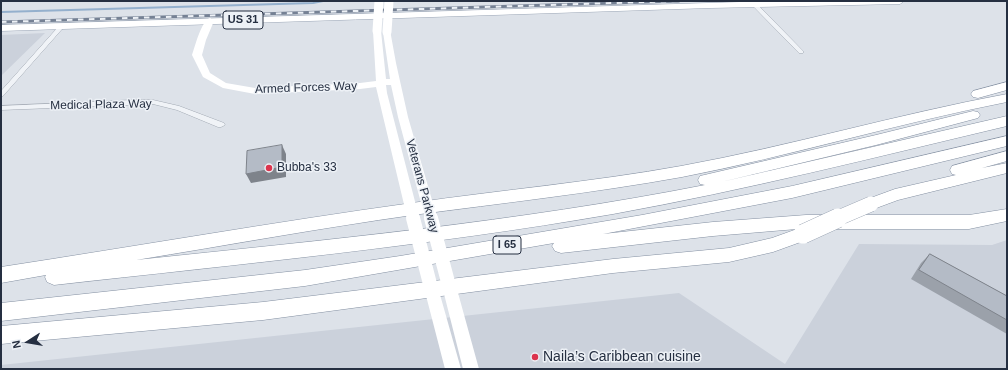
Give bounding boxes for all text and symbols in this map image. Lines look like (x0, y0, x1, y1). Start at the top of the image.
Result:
road number: US 31 (223, 11, 263, 29)
street label: Armed Forces Way (255, 79, 357, 97)
street label: Medical Plaza Way (50, 97, 152, 113)
street label: Veterans Parkway (403, 137, 441, 235)
place label: Bubba's 33 (277, 161, 337, 175)
marker: Bubba's 33 (264, 163, 274, 173)
road number: I 65 (493, 236, 521, 254)
north arrow (8, 322, 48, 362)
text: N (10, 339, 23, 350)
place label: Naila’s Caribbean cuisine (543, 349, 701, 365)
marker: Naila’s Caribbean cuisine (530, 352, 540, 362)

